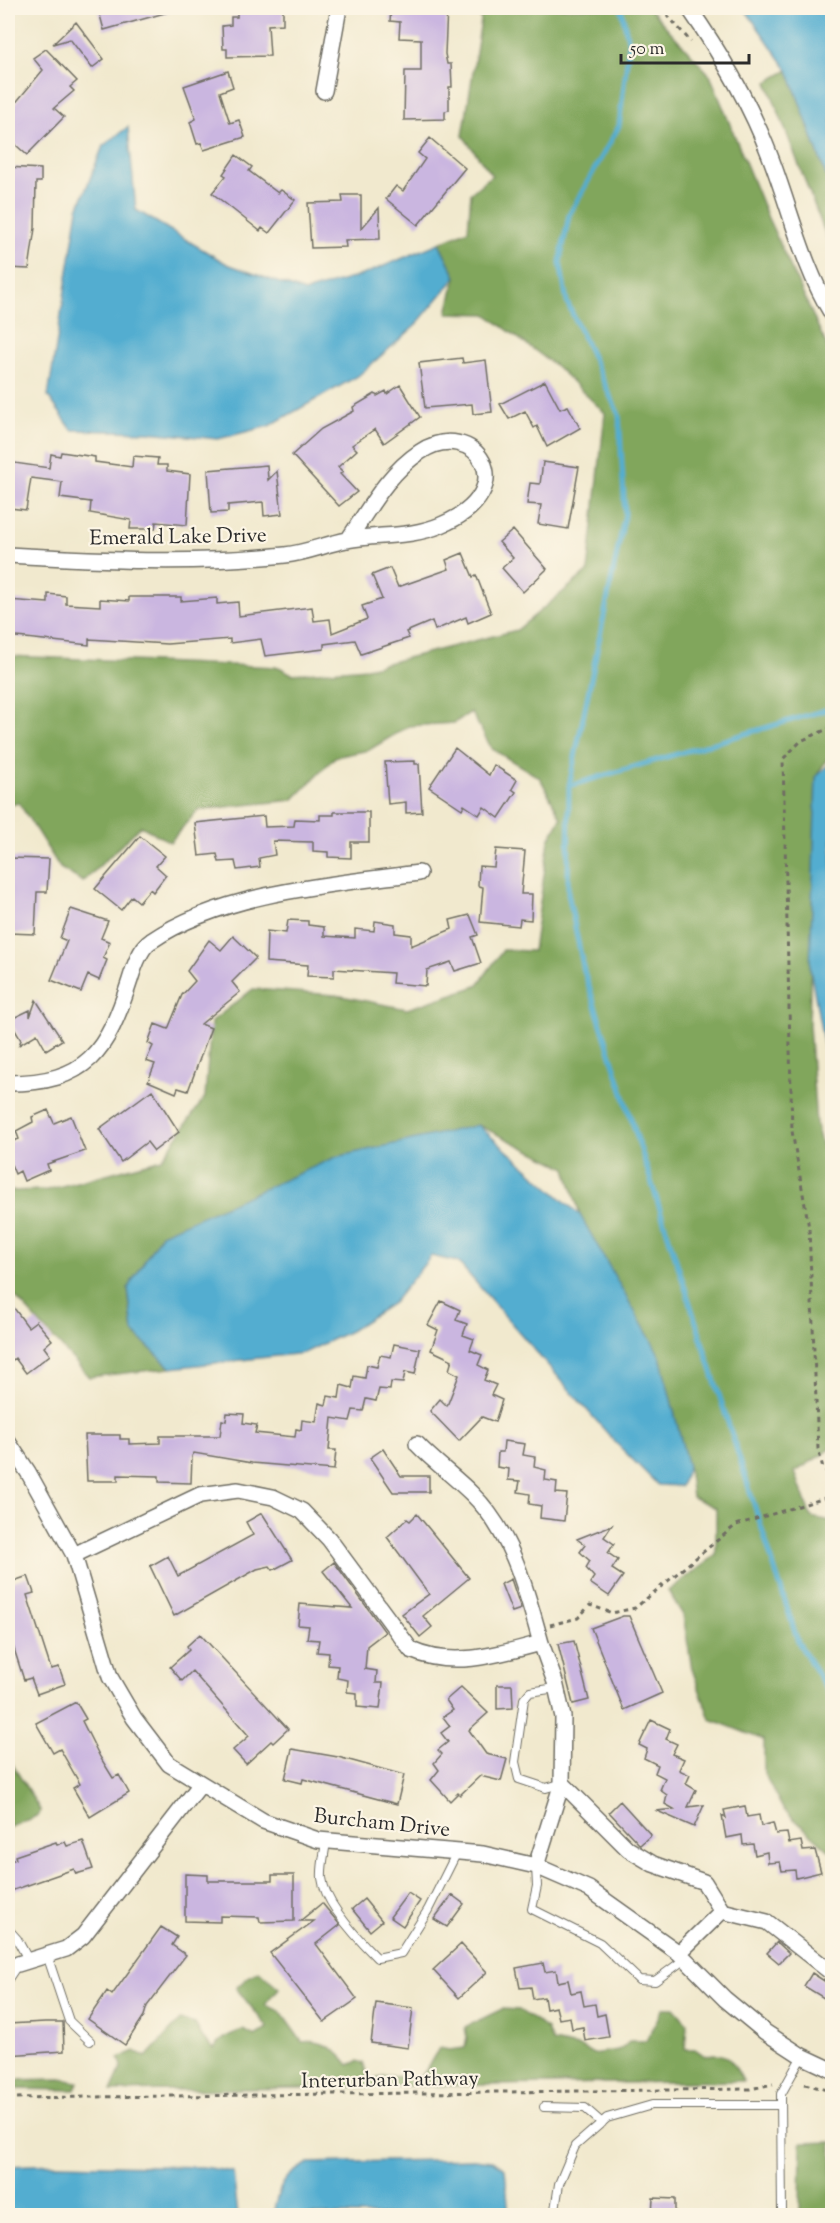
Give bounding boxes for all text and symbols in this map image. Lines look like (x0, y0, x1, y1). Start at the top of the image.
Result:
scale bar (621, 27, 748, 65)
text: 50 m (629, 37, 665, 63)
street label: Emerald Lake Drive (89, 521, 267, 555)
street label: Burcham Drive (312, 1802, 451, 1846)
street label: Interurban Pathway (301, 2064, 480, 2098)

